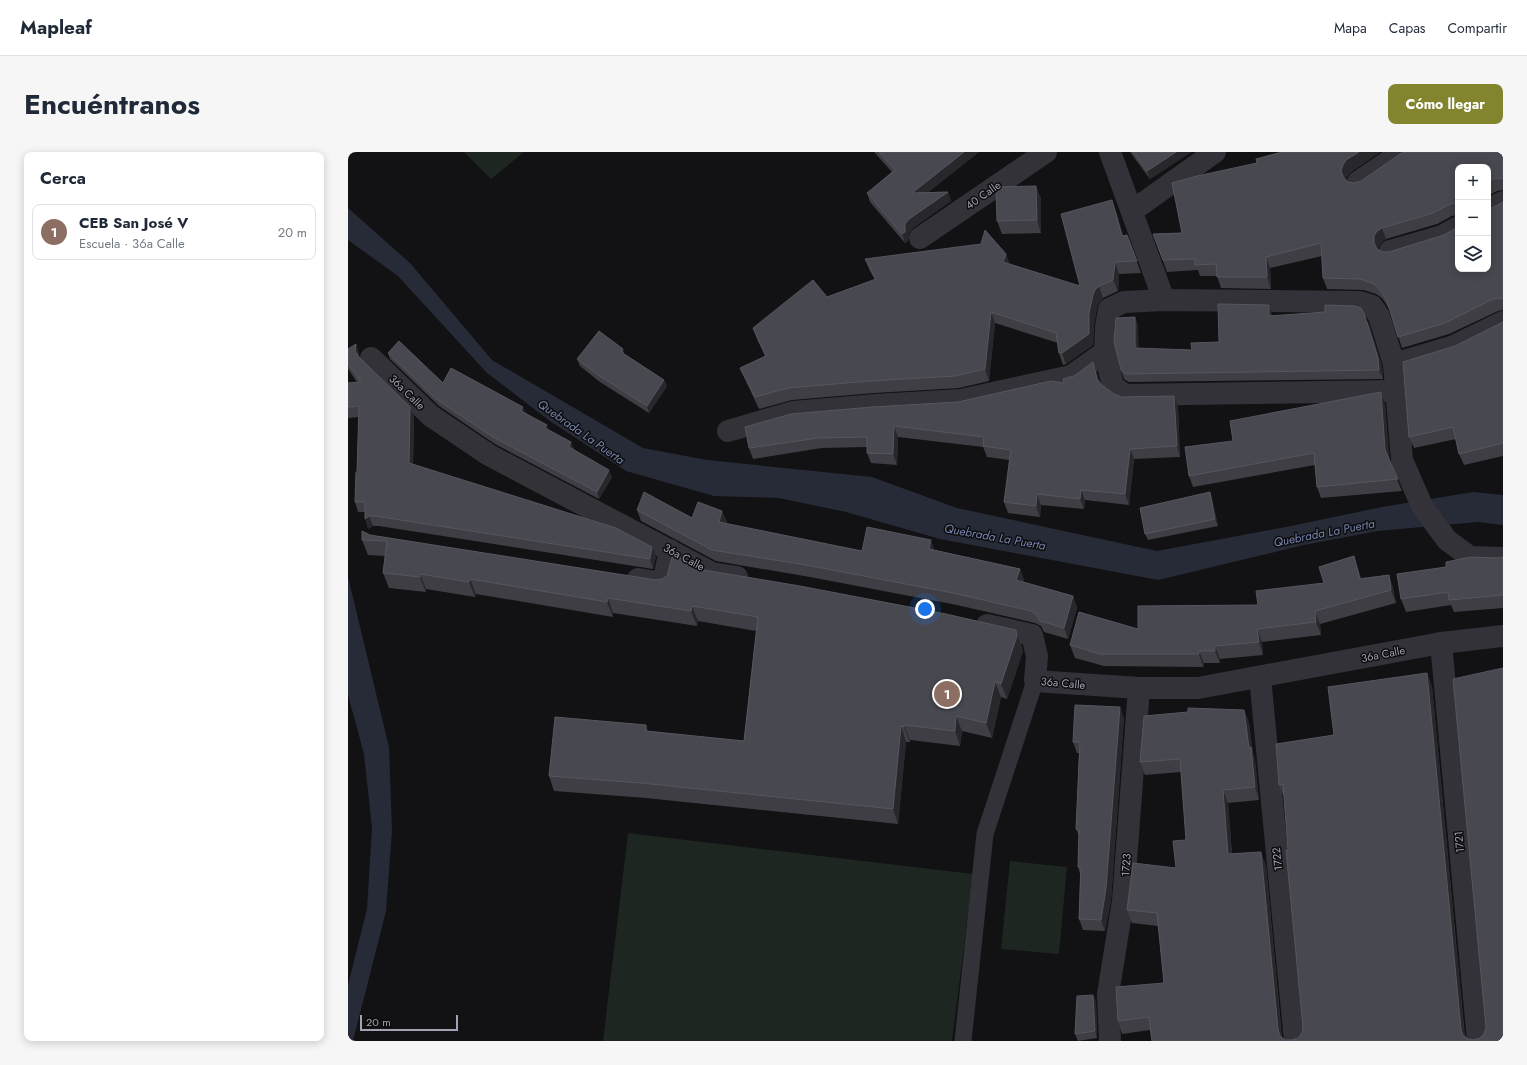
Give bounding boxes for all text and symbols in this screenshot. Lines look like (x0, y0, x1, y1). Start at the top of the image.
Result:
text: Mapleaf (20, 14, 92, 41)
text: Mapa (1334, 18, 1367, 38)
text: Capas (1389, 18, 1426, 38)
text: Compartir (1448, 18, 1507, 38)
text: Encuéntranos (24, 84, 200, 125)
button: Cómo llegar (1388, 84, 1503, 124)
map controls (1455, 164, 1491, 272)
button: + (1455, 164, 1491, 200)
text: Cerca (40, 166, 86, 190)
street label: 40 Calle (962, 177, 1004, 213)
button: − (1455, 200, 1491, 236)
text: CEB San José V (79, 212, 188, 234)
text: 1 (51, 223, 57, 242)
text: 20 m (278, 223, 307, 242)
text: Escuela · 36a Calle (79, 234, 185, 253)
button: layers (1455, 236, 1491, 272)
street label: 36a Calle (385, 371, 429, 413)
water label: Quebrada La Puerta (534, 395, 628, 469)
water label: Quebrada La Puerta (1272, 514, 1376, 552)
water label: Quebrada La Puerta (943, 519, 1047, 555)
street label: 36a Calle (661, 539, 708, 575)
your location (915, 599, 935, 619)
street label: 36a Calle (1360, 642, 1407, 666)
street label: 36a Calle (1040, 673, 1086, 693)
pin: 1 (934, 679, 960, 709)
street label: 1721 (1450, 830, 1468, 854)
street label: 1722 (1268, 847, 1286, 871)
street label: 1723 (1117, 853, 1135, 877)
scale bar (360, 1013, 458, 1032)
text: 20 m (366, 1014, 391, 1030)

